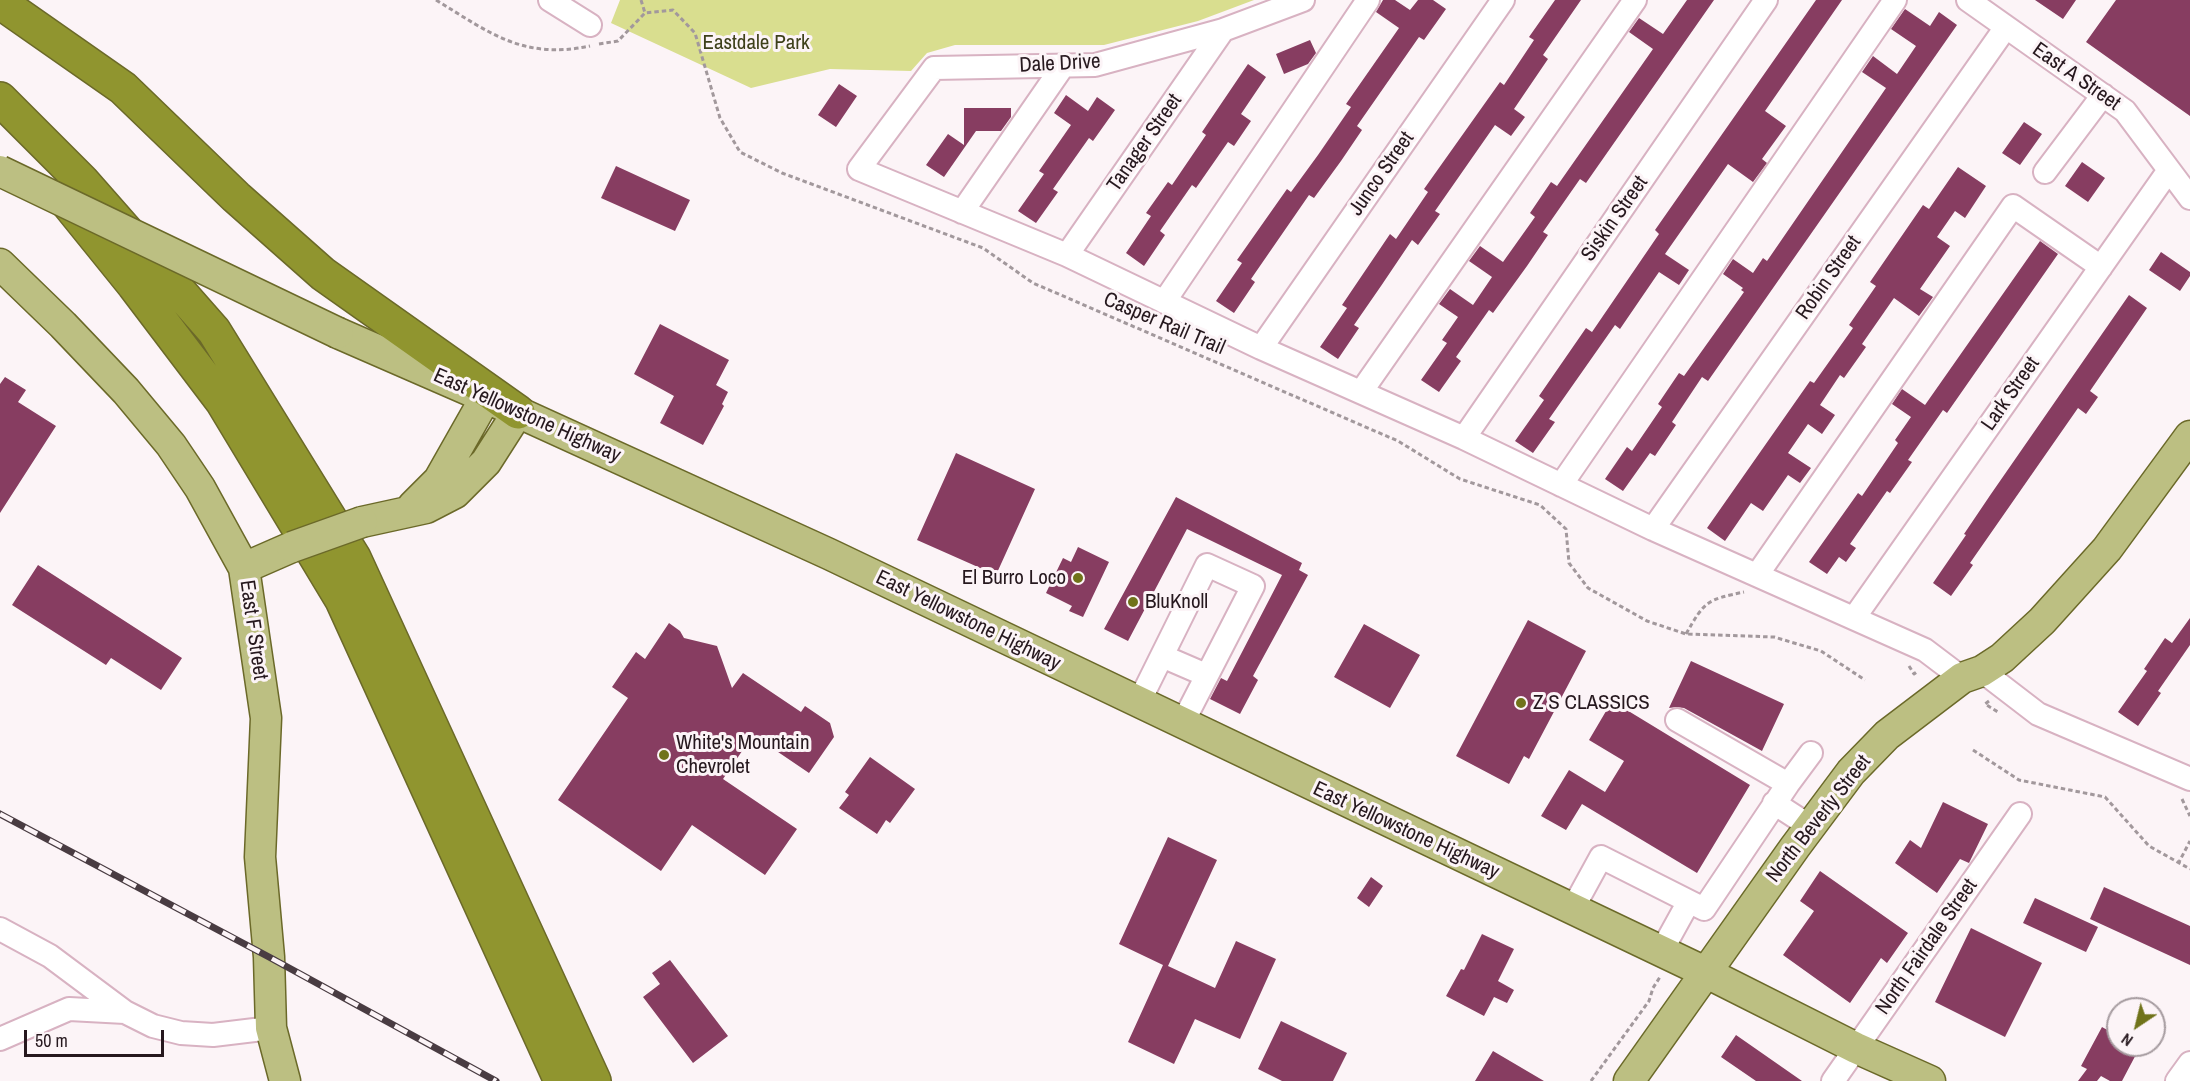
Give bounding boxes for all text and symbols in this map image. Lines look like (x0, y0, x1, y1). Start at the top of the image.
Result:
park label: Eastdale Park (702, 30, 810, 56)
street label: East A Street (2027, 38, 2125, 116)
street label: Dale Drive (1019, 49, 1101, 79)
street label: Tanager Street (1102, 89, 1188, 197)
street label: Junco Street (1344, 127, 1420, 221)
street label: Siskin Street (1576, 171, 1654, 267)
street label: Robin Street (1791, 231, 1867, 325)
street label: Casper Rail Trail (1099, 287, 1229, 361)
street label: Lark Street (1977, 352, 2045, 436)
street label: East Yellowstone Highway (429, 363, 625, 469)
street label: East Yellowstone Highway (871, 565, 1065, 677)
place label: El Burro Loco (962, 565, 1066, 591)
marker: El Burro Loco (1071, 571, 1085, 585)
street label: East F Street (234, 578, 272, 682)
place label: BluKnoll (1145, 589, 1208, 615)
marker: BluKnoll (1126, 595, 1140, 609)
place label: Z S CLASSICS (1533, 690, 1650, 716)
marker: Z S CLASSICS (1514, 696, 1528, 710)
place label: White's Mountain Chevrolet (676, 730, 809, 780)
marker: White's Mountain Chevrolet (657, 748, 671, 762)
street label: North Beverly Street (1761, 750, 1877, 888)
street label: East Yellowstone Highway (1309, 777, 1503, 885)
street label: North Fairdale Street (1871, 874, 1983, 1020)
north arrow (2106, 997, 2166, 1057)
scale bar (27, 1018, 166, 1056)
text: 50 m (35, 1028, 68, 1053)
text: N (2117, 1028, 2137, 1052)

